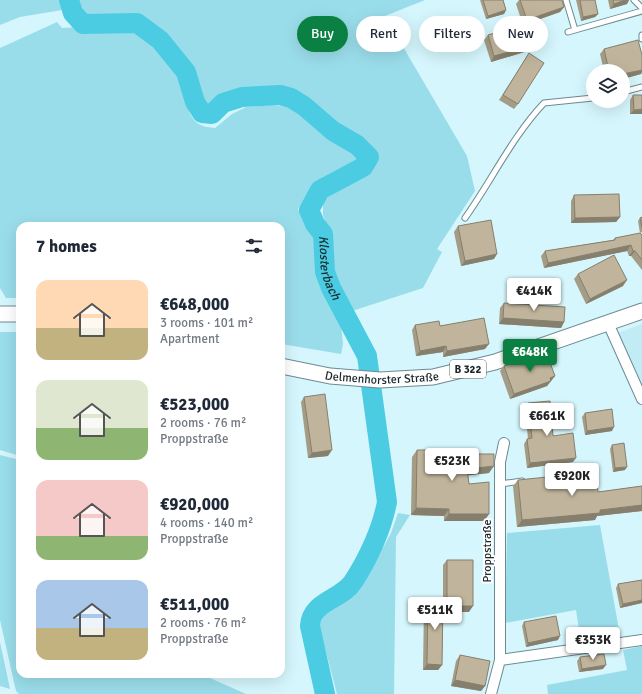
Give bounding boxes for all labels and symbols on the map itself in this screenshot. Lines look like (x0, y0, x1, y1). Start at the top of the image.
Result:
water label: Klosterbach (315, 235, 344, 304)
pin: €414K (506, 278, 562, 312)
pin: €648K (502, 339, 558, 373)
road number: B 322 (450, 360, 486, 378)
street label: Delmenhorster Straße (324, 368, 440, 388)
pin: €661K (519, 403, 575, 437)
pin: €523K (424, 448, 480, 482)
pin: €920K (544, 463, 600, 497)
street label: Proppstraße (480, 519, 495, 583)
pin: €511K (407, 597, 463, 631)
pin: €353K (565, 627, 621, 661)

